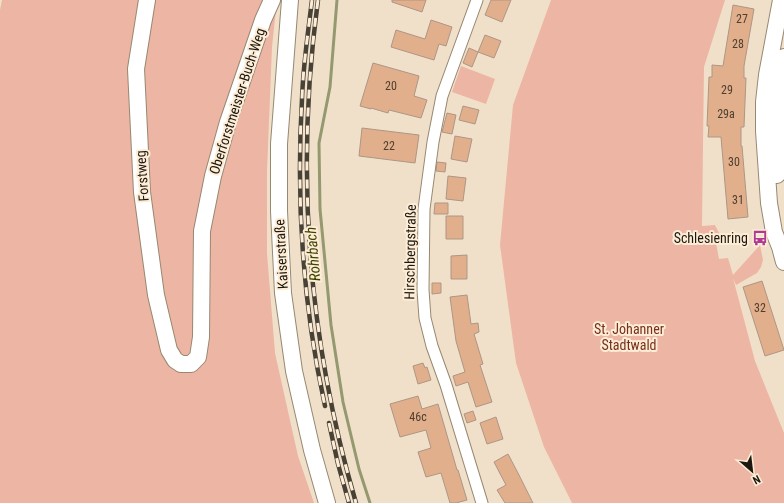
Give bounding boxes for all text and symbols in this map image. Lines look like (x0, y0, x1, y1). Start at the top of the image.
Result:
house number: 27 (736, 12, 748, 26)
street label: Oberforstmeister-Buch-Weg (206, 26, 268, 176)
house number: 28 (732, 37, 744, 51)
house number: 20 (385, 79, 397, 93)
house number: 29 (721, 83, 733, 97)
house number: 29a (717, 107, 735, 121)
house number: 22 (383, 139, 395, 153)
street label: Forstweg (132, 150, 152, 202)
house number: 30 (728, 155, 740, 169)
house number: 31 (732, 193, 744, 207)
street label: Hirschbergstraße (401, 204, 419, 300)
street label: Kaiserstraße (271, 218, 291, 289)
water label: Rohrbach (302, 226, 324, 282)
bus stop icon: Schlesienring (751, 229, 769, 247)
place label: Schlesienring (674, 230, 748, 246)
house number: 32 (754, 301, 766, 315)
park label: St. Johanner Stadtwald (594, 321, 664, 353)
house number: 46c (409, 410, 427, 424)
north arrow (732, 451, 772, 491)
text: N (750, 472, 762, 487)

